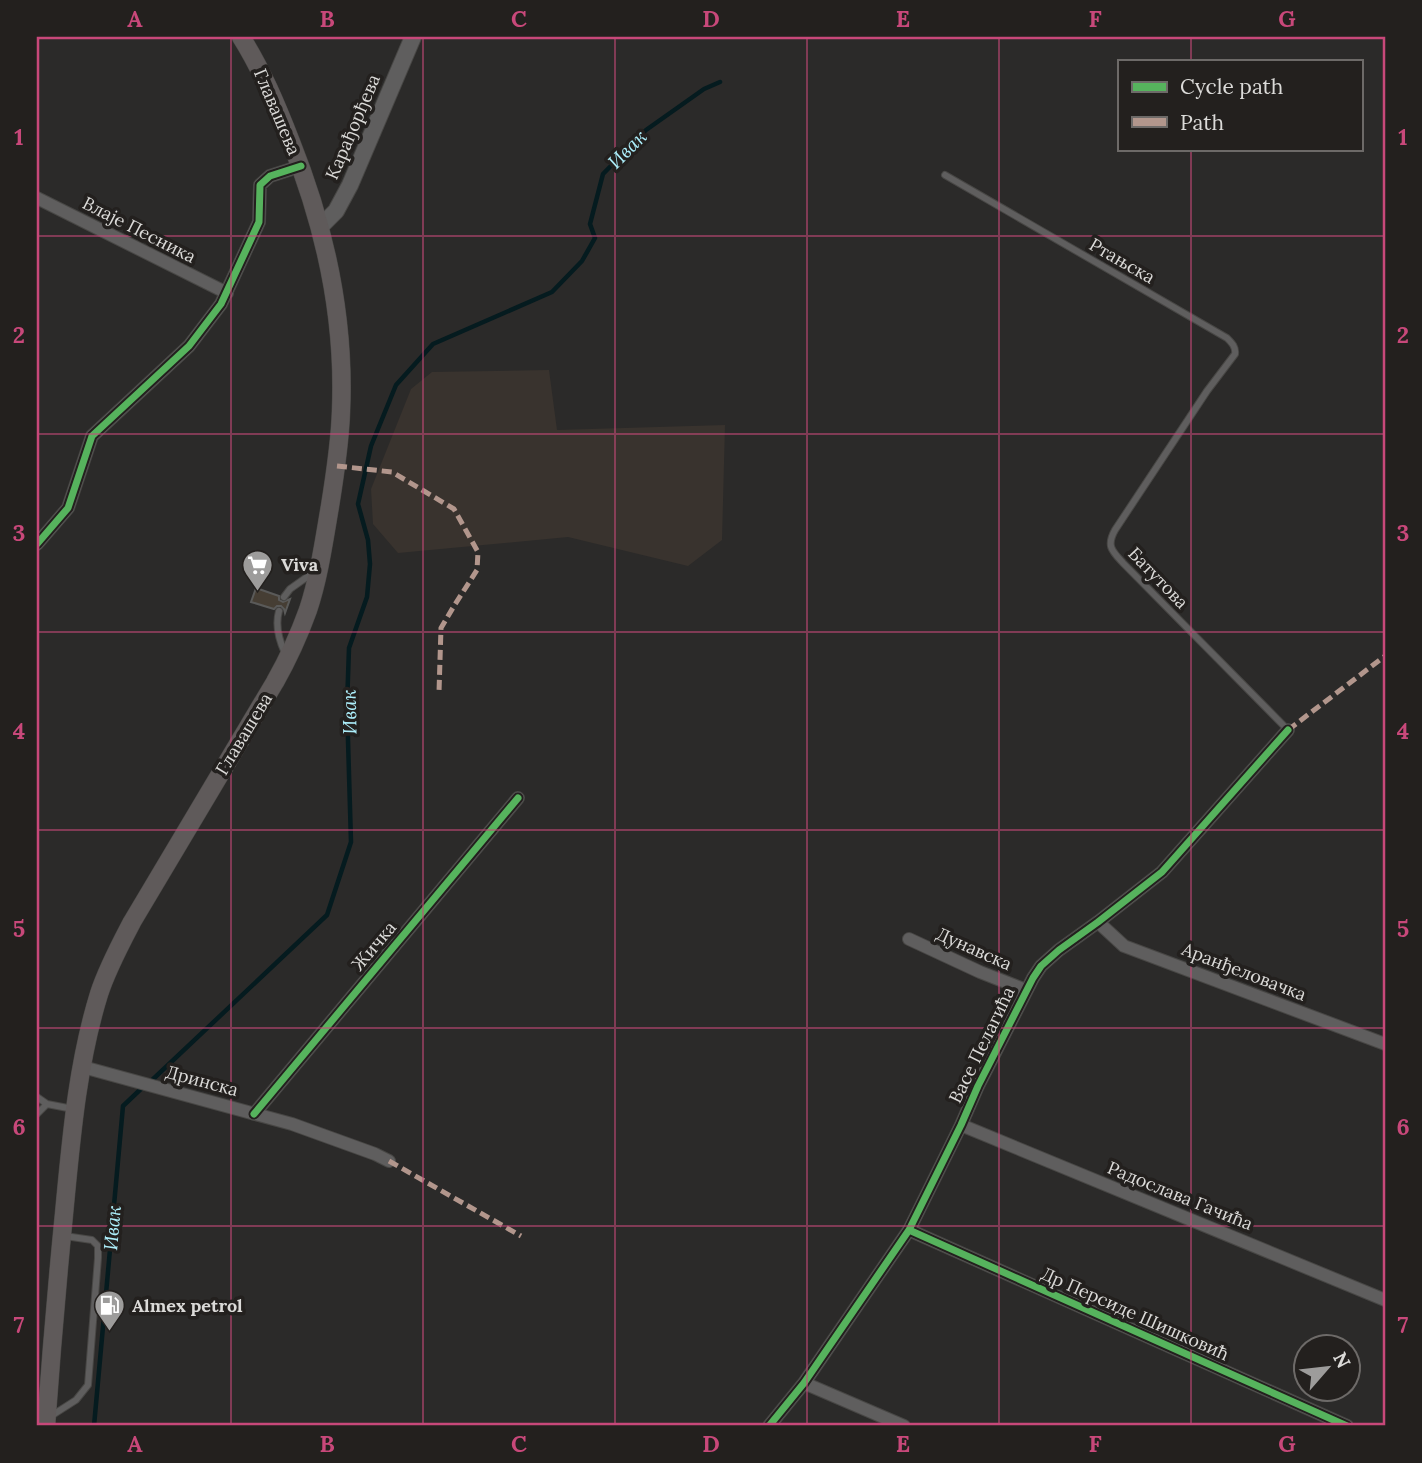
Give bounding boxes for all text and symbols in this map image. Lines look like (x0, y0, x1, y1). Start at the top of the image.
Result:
text: A (127, 4, 143, 33)
text: B (319, 4, 335, 33)
text: C (511, 4, 527, 33)
text: D (702, 4, 720, 33)
text: E (896, 4, 910, 33)
text: F (1088, 4, 1102, 33)
text: G (1278, 4, 1296, 33)
legend (1118, 60, 1362, 150)
street label: Главашева (249, 65, 306, 159)
street label: Карађорђева (320, 71, 385, 183)
text: Cycle path (1180, 73, 1283, 100)
text: Path (1180, 109, 1224, 136)
text: 1 (14, 122, 24, 151)
text: 1 (1398, 122, 1408, 151)
water label: Ивак (603, 125, 651, 173)
street label: Влаје Песника (79, 191, 200, 268)
street label: Ртањска (1085, 233, 1159, 289)
text: 2 (13, 320, 25, 349)
text: 2 (1397, 320, 1409, 349)
text: 3 (13, 518, 25, 547)
text: 3 (1397, 518, 1409, 547)
street label: Батутова (1123, 542, 1193, 613)
supermarket icon: Viva (241, 548, 275, 592)
place label: Viva (281, 553, 319, 576)
street label: Главашева (210, 688, 277, 779)
water label: Ивак (337, 689, 361, 735)
text: 4 (13, 716, 25, 745)
text: 4 (1397, 716, 1409, 745)
text: 5 (13, 914, 25, 943)
text: 5 (1397, 914, 1409, 943)
street label: Жичка (346, 916, 401, 975)
street label: Дунавска (933, 922, 1016, 975)
street label: Аранђеловачка (1178, 937, 1310, 1006)
street label: Васе Пелагића (943, 983, 1020, 1107)
street label: Дринска (163, 1060, 241, 1101)
text: 6 (12, 1112, 26, 1141)
text: 6 (1396, 1112, 1410, 1141)
street label: Радослава Гачића (1104, 1156, 1256, 1235)
water label: Ивак (98, 1204, 126, 1251)
street label: Др Персиде Шишковић (1038, 1262, 1233, 1366)
fuel station icon: Almex petrol (92, 1289, 126, 1333)
place label: Almex petrol (132, 1294, 243, 1317)
text: 7 (14, 1310, 25, 1339)
text: 7 (1398, 1310, 1409, 1339)
north arrow (1292, 1334, 1362, 1404)
text: N (1328, 1348, 1356, 1372)
text: A (127, 1429, 143, 1458)
text: B (319, 1429, 335, 1458)
text: C (511, 1429, 527, 1458)
text: D (702, 1429, 720, 1458)
text: E (896, 1429, 910, 1458)
text: F (1088, 1429, 1102, 1458)
text: G (1278, 1429, 1296, 1458)

